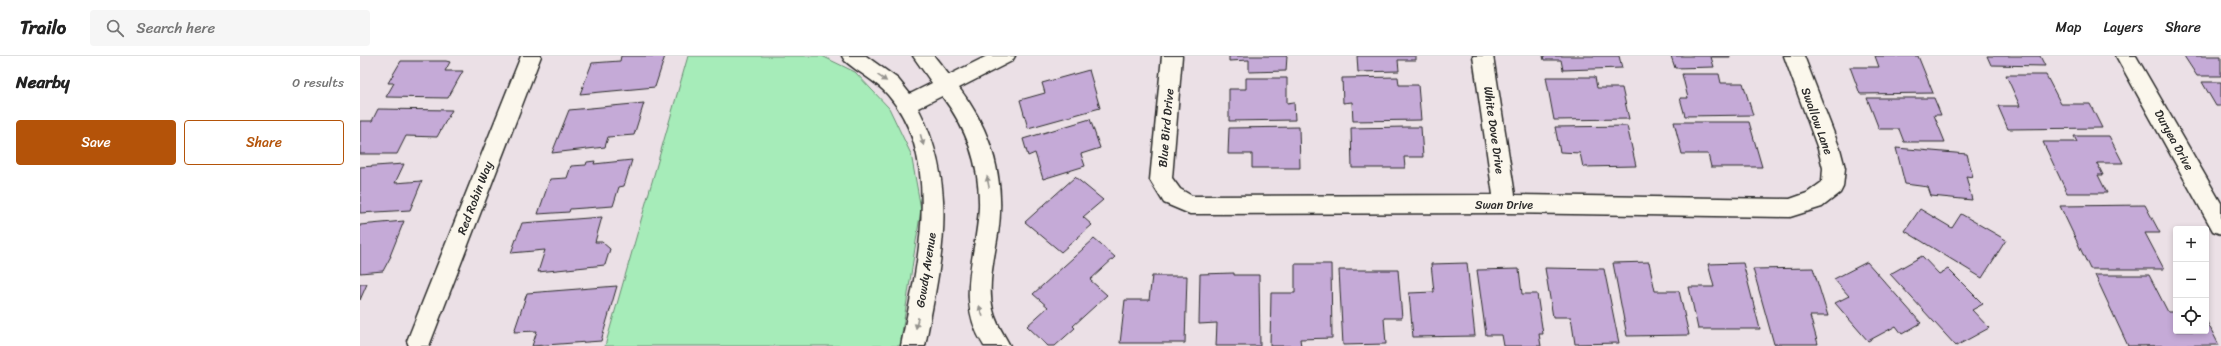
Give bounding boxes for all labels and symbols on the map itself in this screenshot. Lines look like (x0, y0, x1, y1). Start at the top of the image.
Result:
one-way arrow (876, 74, 887, 82)
street label: Swallow Lane (1795, 84, 1839, 158)
street label: White Dove Drive (1477, 85, 1511, 175)
street label: Blue Bird Drive (1152, 88, 1180, 168)
street label: Duryea Drive (2148, 105, 2200, 175)
one-way arrow (919, 134, 925, 146)
street label: Red Robin Way (451, 157, 499, 238)
one-way arrow (985, 176, 991, 189)
street label: Swan Drive (1475, 194, 1533, 216)
street label: Gowdy Avenue (909, 231, 943, 309)
one-way arrow (978, 305, 984, 317)
one-way arrow (914, 317, 920, 329)

